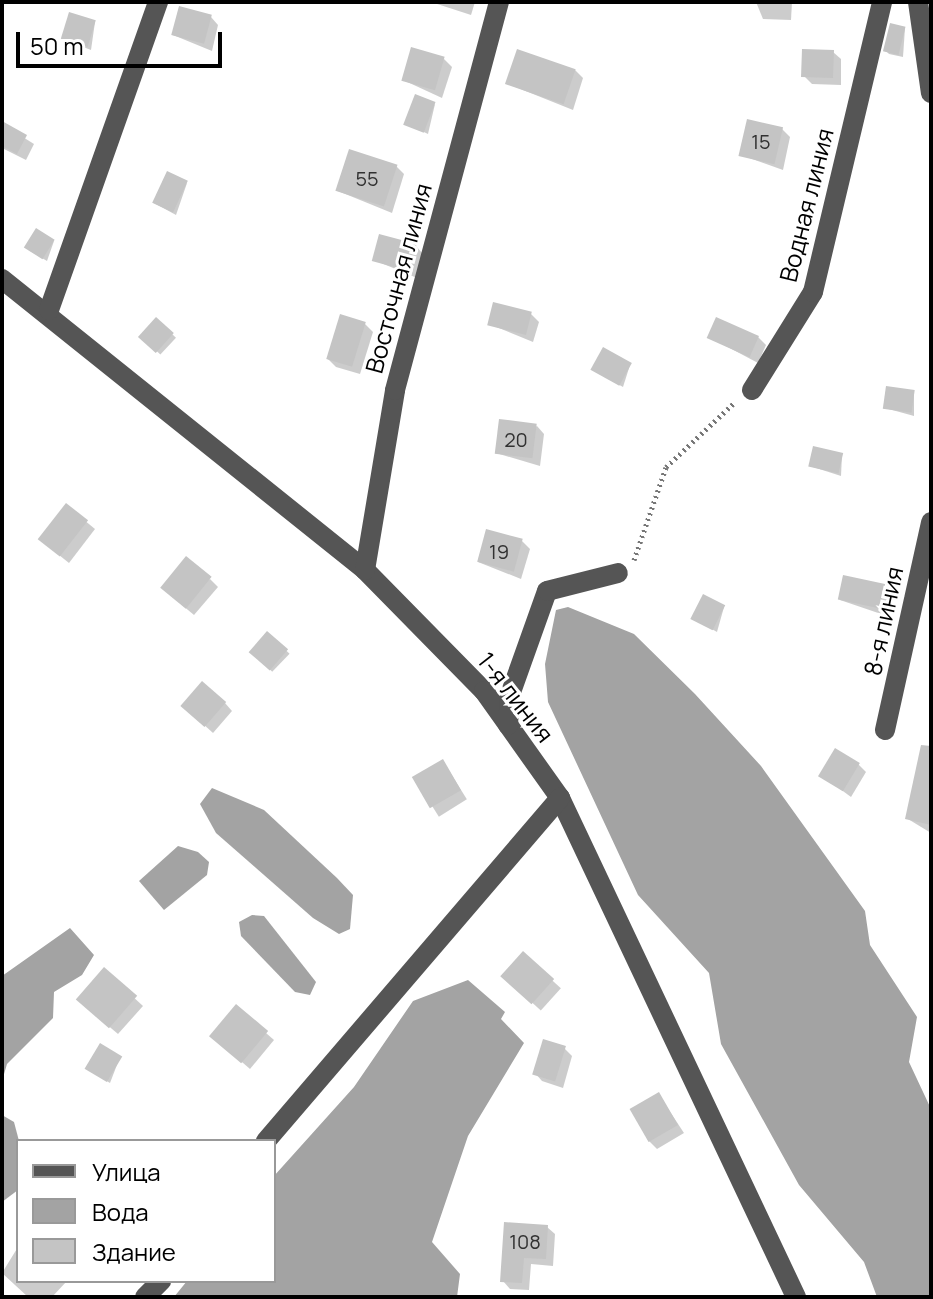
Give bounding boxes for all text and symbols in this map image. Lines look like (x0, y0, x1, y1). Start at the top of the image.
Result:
scale bar (20, 16, 226, 66)
text: 50 m (30, 29, 84, 62)
street label: Водная линия (773, 125, 839, 285)
house number: 15 (751, 129, 771, 153)
house number: 55 (355, 166, 379, 190)
street label: Восточная линия (359, 180, 437, 376)
house number: 20 (504, 427, 528, 451)
house number: 19 (489, 539, 509, 563)
street label: 8-я линия (857, 564, 909, 678)
street label: 1-я линия (472, 646, 560, 748)
legend (16, 1139, 276, 1283)
text: Улица (92, 1155, 161, 1188)
text: Вода (92, 1195, 149, 1228)
house number: 108 (509, 1229, 541, 1253)
text: Здание (92, 1235, 176, 1268)

